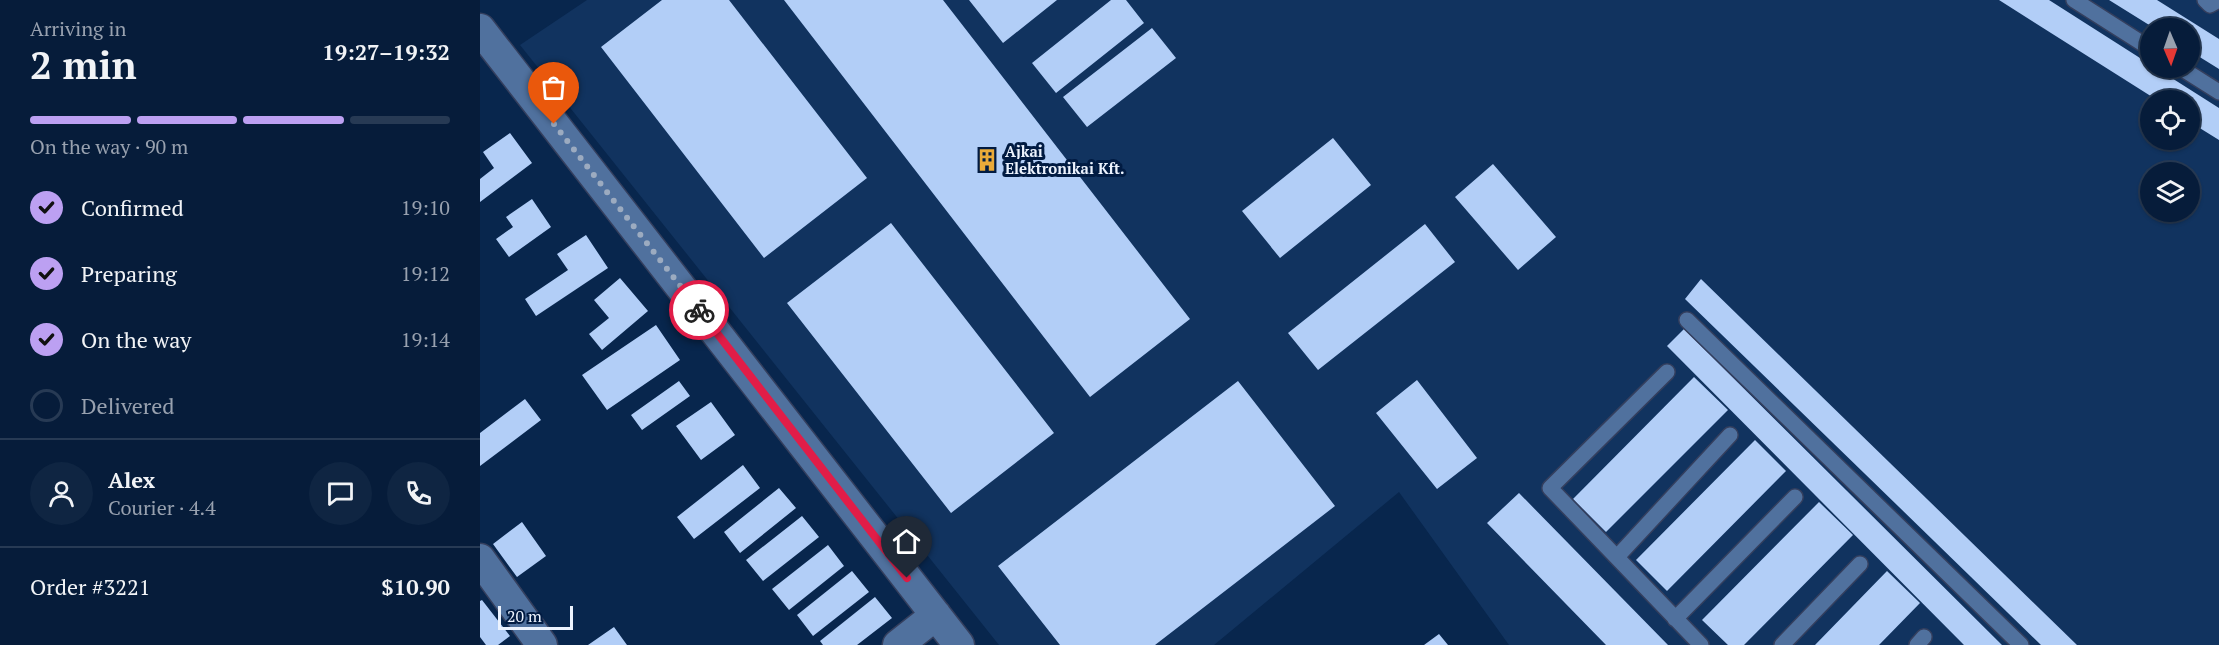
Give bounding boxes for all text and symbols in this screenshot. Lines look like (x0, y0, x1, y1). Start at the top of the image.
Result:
text: Arriving in (30, 15, 126, 42)
north arrow (2140, 18, 2200, 78)
map controls (2140, 18, 2200, 222)
text: 19:27–19:32 (322, 37, 450, 66)
text: 2 min (30, 38, 137, 90)
pin (528, 62, 579, 124)
icon: bag (537, 71, 570, 104)
button: locate (2140, 90, 2200, 150)
text: On the way · 90 m (30, 133, 188, 160)
place label: Ajkai Elektronikai Kft. (1005, 141, 1125, 178)
building icon: Ajkai Elektronikai Kft. (974, 147, 1000, 173)
button: layers (2140, 162, 2200, 222)
icon: check (30, 191, 63, 224)
text: Confirmed (81, 193, 184, 222)
text: 19:10 (401, 194, 450, 221)
icon: check (30, 257, 63, 290)
text: Preparing (81, 259, 177, 288)
text: 19:12 (401, 260, 450, 287)
courier (669, 280, 729, 340)
icon: bike (683, 294, 716, 327)
icon: check (30, 323, 63, 356)
text: On the way (81, 325, 191, 354)
text: 19:14 (401, 326, 450, 353)
text: Delivered (81, 391, 174, 420)
button: person (30, 462, 93, 525)
button: chat (309, 462, 372, 525)
button: phone (387, 462, 450, 525)
text: Alex (108, 465, 155, 494)
text: Courier · 4.4 (108, 494, 216, 521)
pin (881, 516, 932, 578)
icon: home (890, 525, 923, 558)
text: Order #3221 (30, 572, 150, 601)
text: $10.90 (381, 572, 450, 601)
scale bar (498, 603, 573, 630)
text: 20 m (507, 605, 542, 627)

